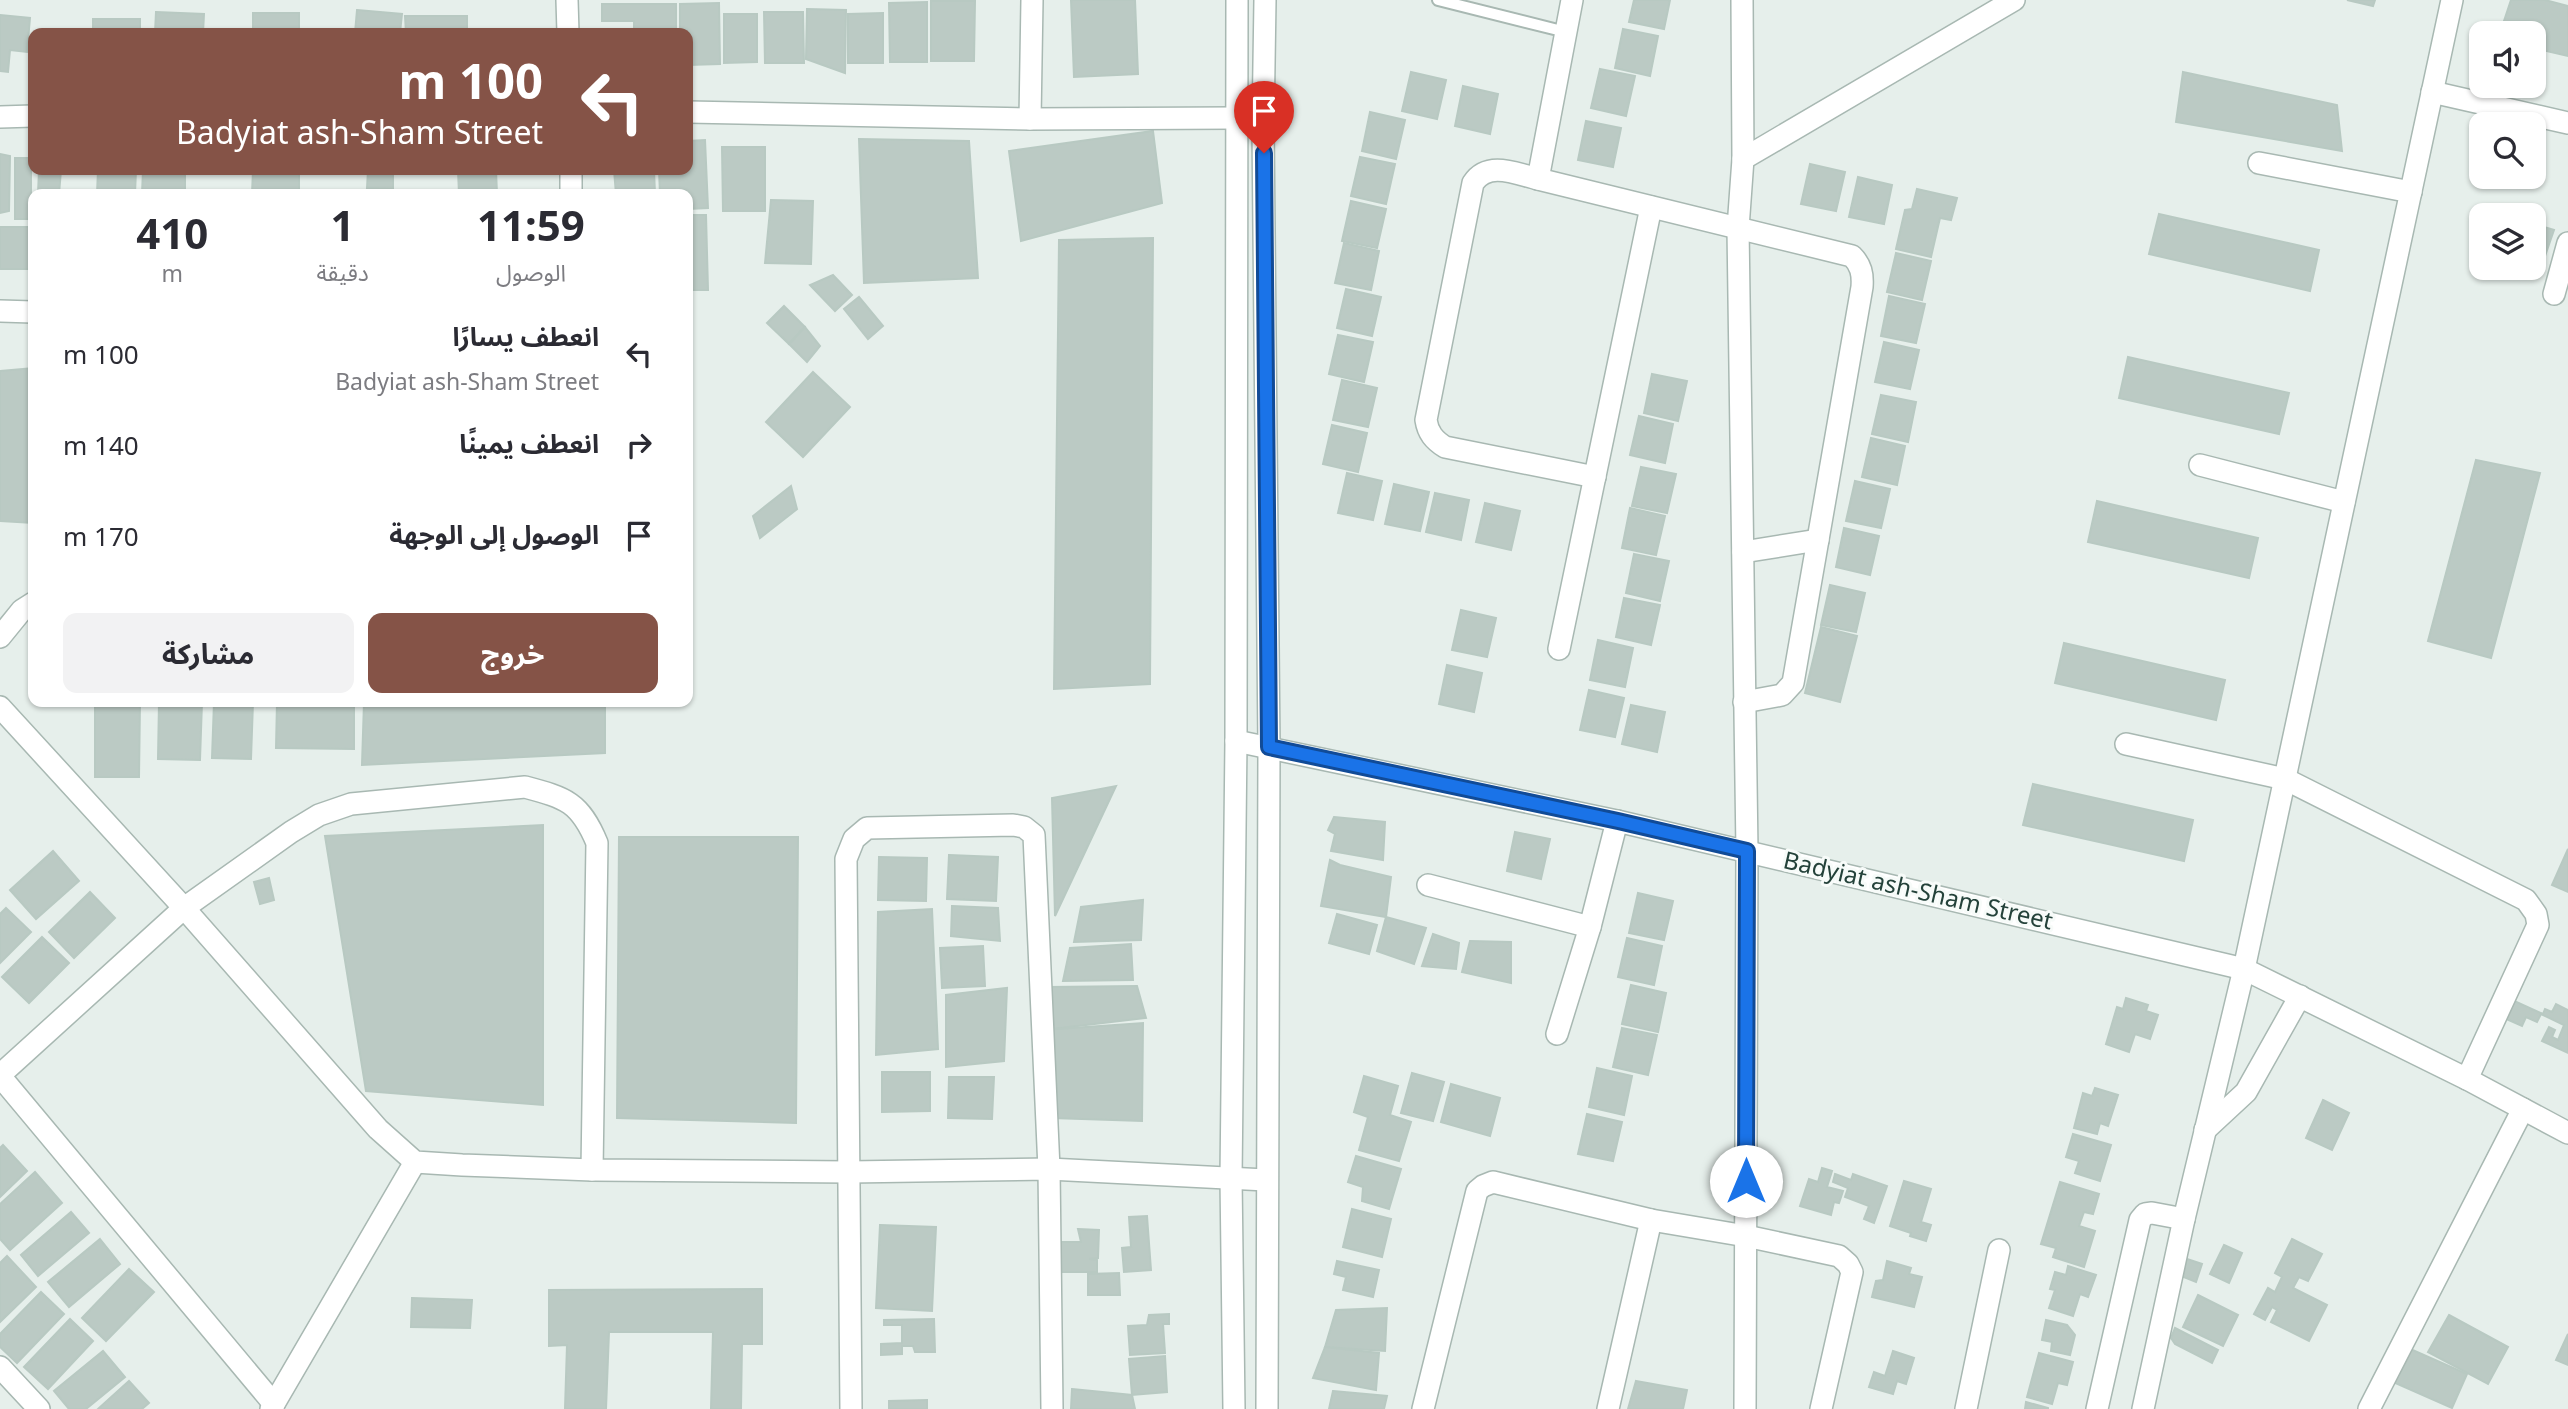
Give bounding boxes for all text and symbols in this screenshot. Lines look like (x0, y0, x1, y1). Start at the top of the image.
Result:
map controls (2469, 21, 2546, 280)
button: sound (2469, 21, 2546, 98)
text: 100 m (398, 47, 543, 113)
icon: left (567, 56, 658, 147)
pin (1234, 81, 1294, 153)
icon: arrive (1245, 92, 1283, 130)
text: Badyiat ash-Sham Street (176, 110, 543, 153)
button: search (2469, 112, 2546, 189)
text: 1 (331, 196, 355, 253)
text: 11:59 (477, 196, 585, 253)
button: layers (2469, 203, 2546, 280)
text: 410 (136, 204, 208, 261)
text: دقيقة (316, 256, 369, 288)
text: الوصول (496, 256, 566, 288)
text: m (161, 257, 183, 289)
text: انعطف يسارًا (453, 318, 599, 354)
icon: left (620, 335, 658, 373)
text: 100 m (63, 336, 139, 372)
text: Badyiat ash-Sham Street (335, 365, 599, 397)
text: انعطف يمينًا (459, 425, 599, 461)
icon: right (620, 426, 658, 464)
text: 140 m (63, 427, 139, 463)
text: الوصول إلى الوجهة (389, 516, 599, 552)
icon: arrive (620, 517, 658, 555)
text: 170 m (63, 518, 139, 554)
button: مشاركة (63, 613, 354, 693)
button: خروج (368, 613, 658, 693)
street label: Badyiat ash-Sham Street (1780, 842, 2056, 937)
position arrow (1709, 1144, 1783, 1218)

